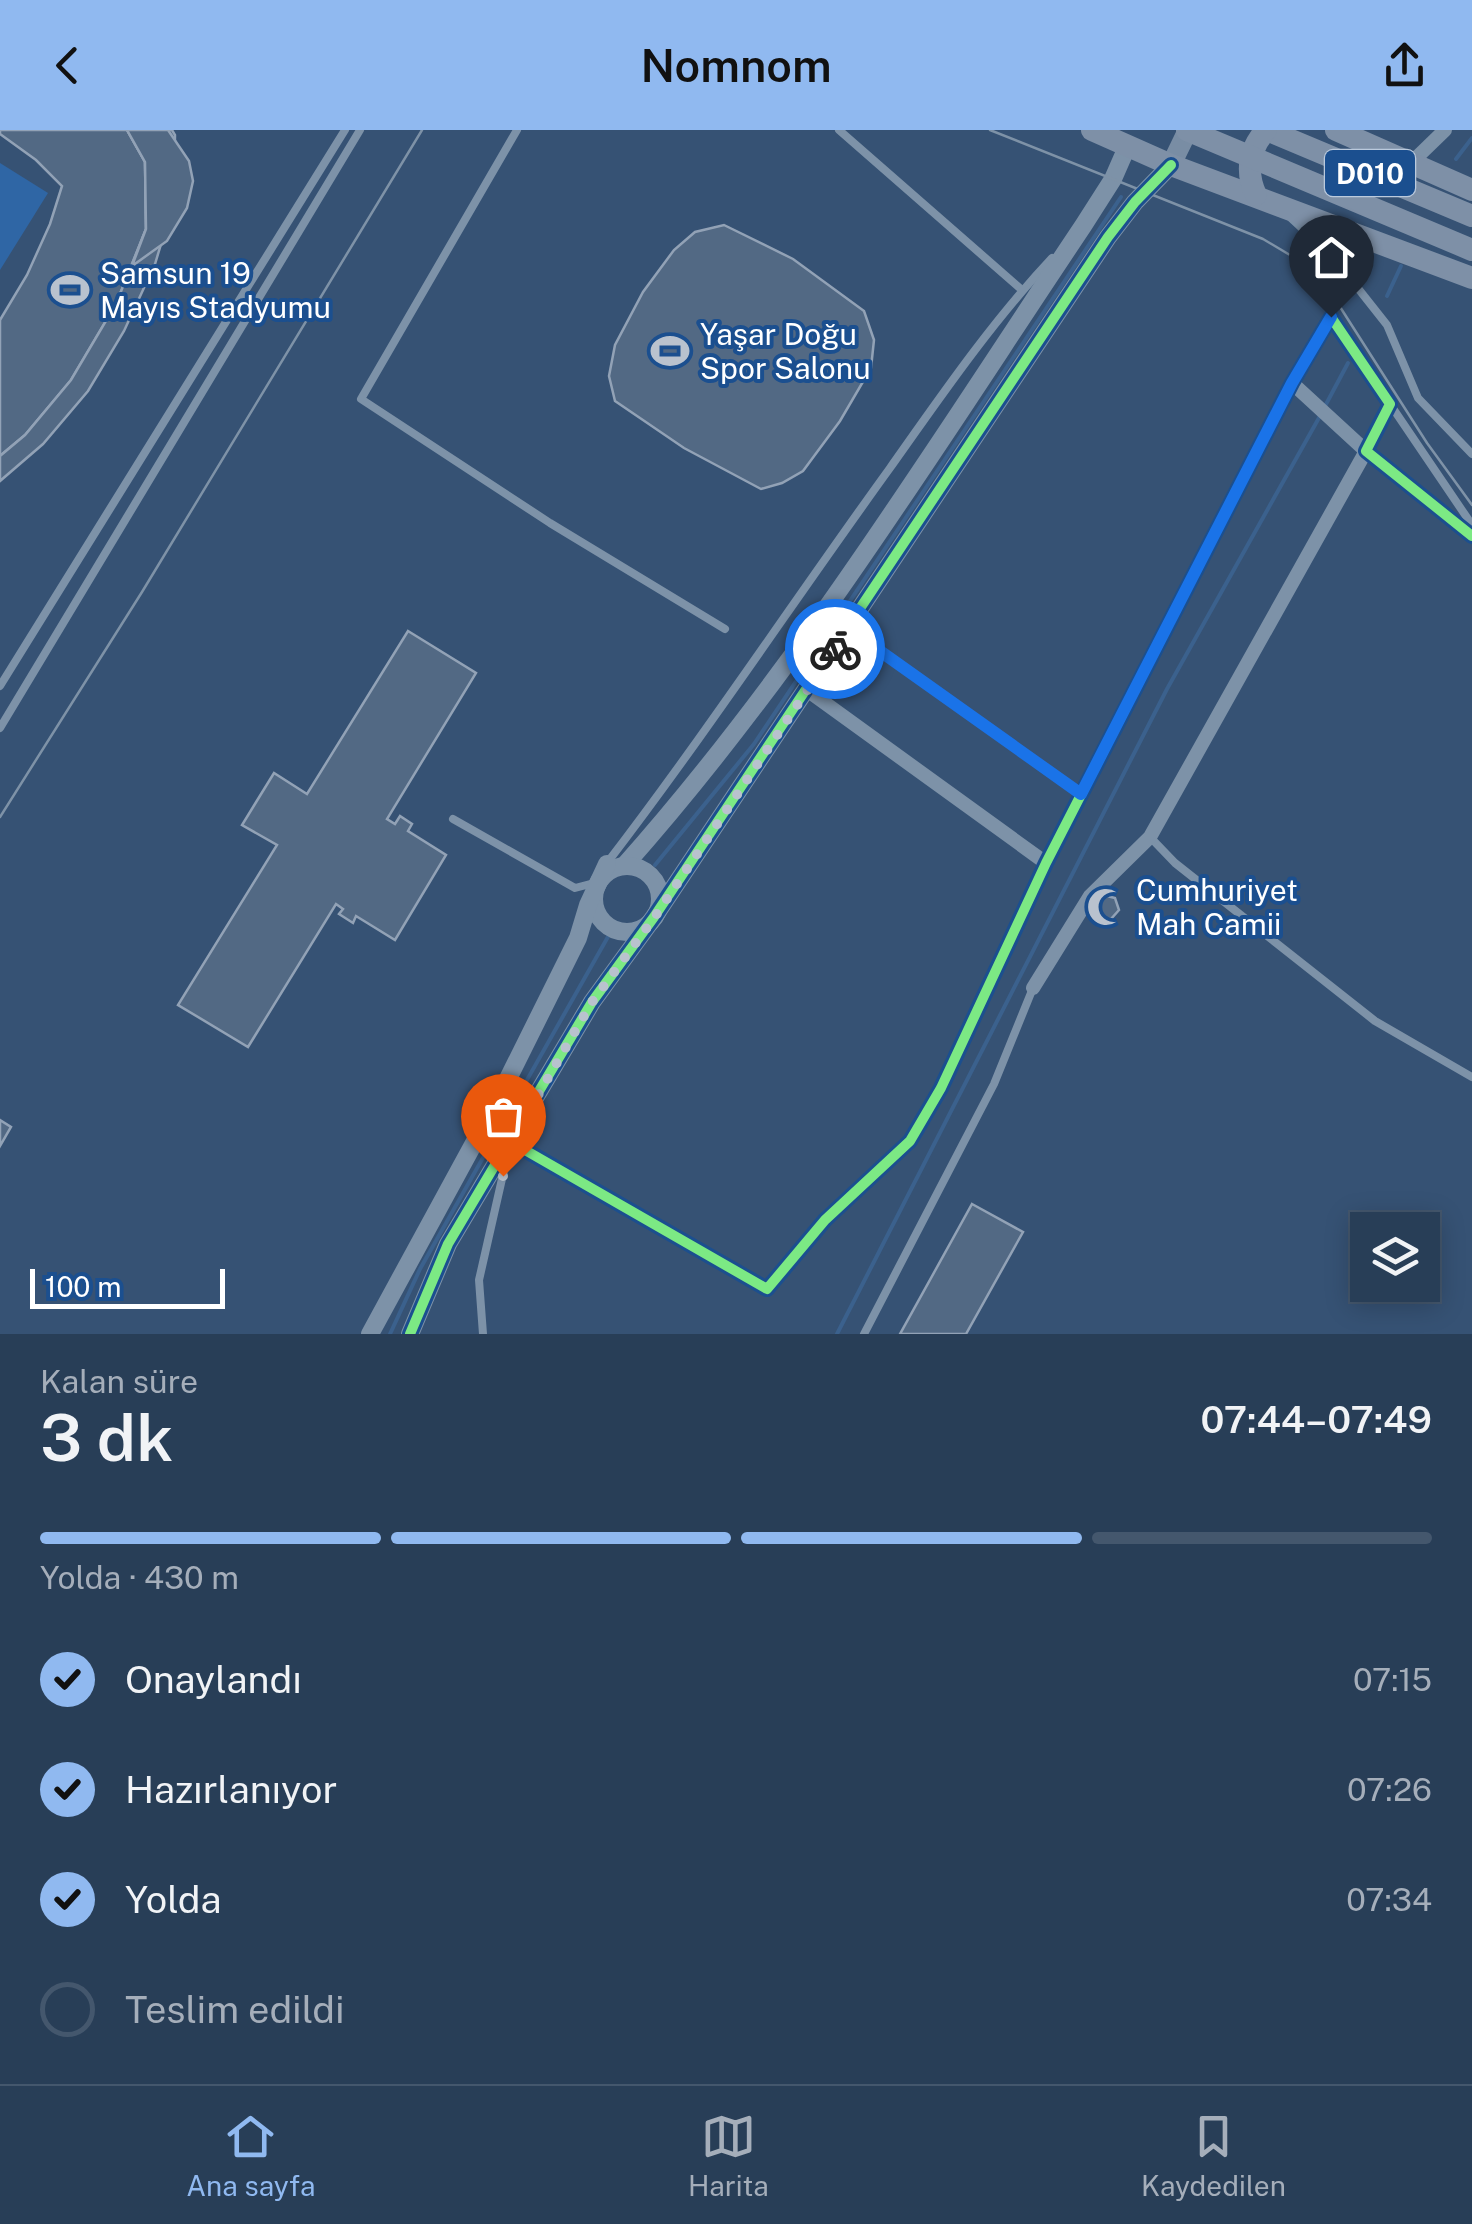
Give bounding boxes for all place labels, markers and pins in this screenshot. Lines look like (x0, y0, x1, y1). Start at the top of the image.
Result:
pin (1289, 215, 1374, 318)
place label: Samsun 19 Mayıs Stadyumu (100, 255, 331, 325)
sports icon: Samsun 19 Mayıs Stadyumu (49, 269, 91, 311)
place label: Yaşar Doğu Spor Salonu (700, 316, 871, 386)
sports icon: Yaşar Doğu Spor Salonu (649, 330, 691, 372)
place label: Cumhuriyet Mah Camii (1136, 872, 1298, 942)
mosque icon: Cumhuriyet Mah Camii (1085, 886, 1127, 928)
pin (461, 1074, 546, 1177)

